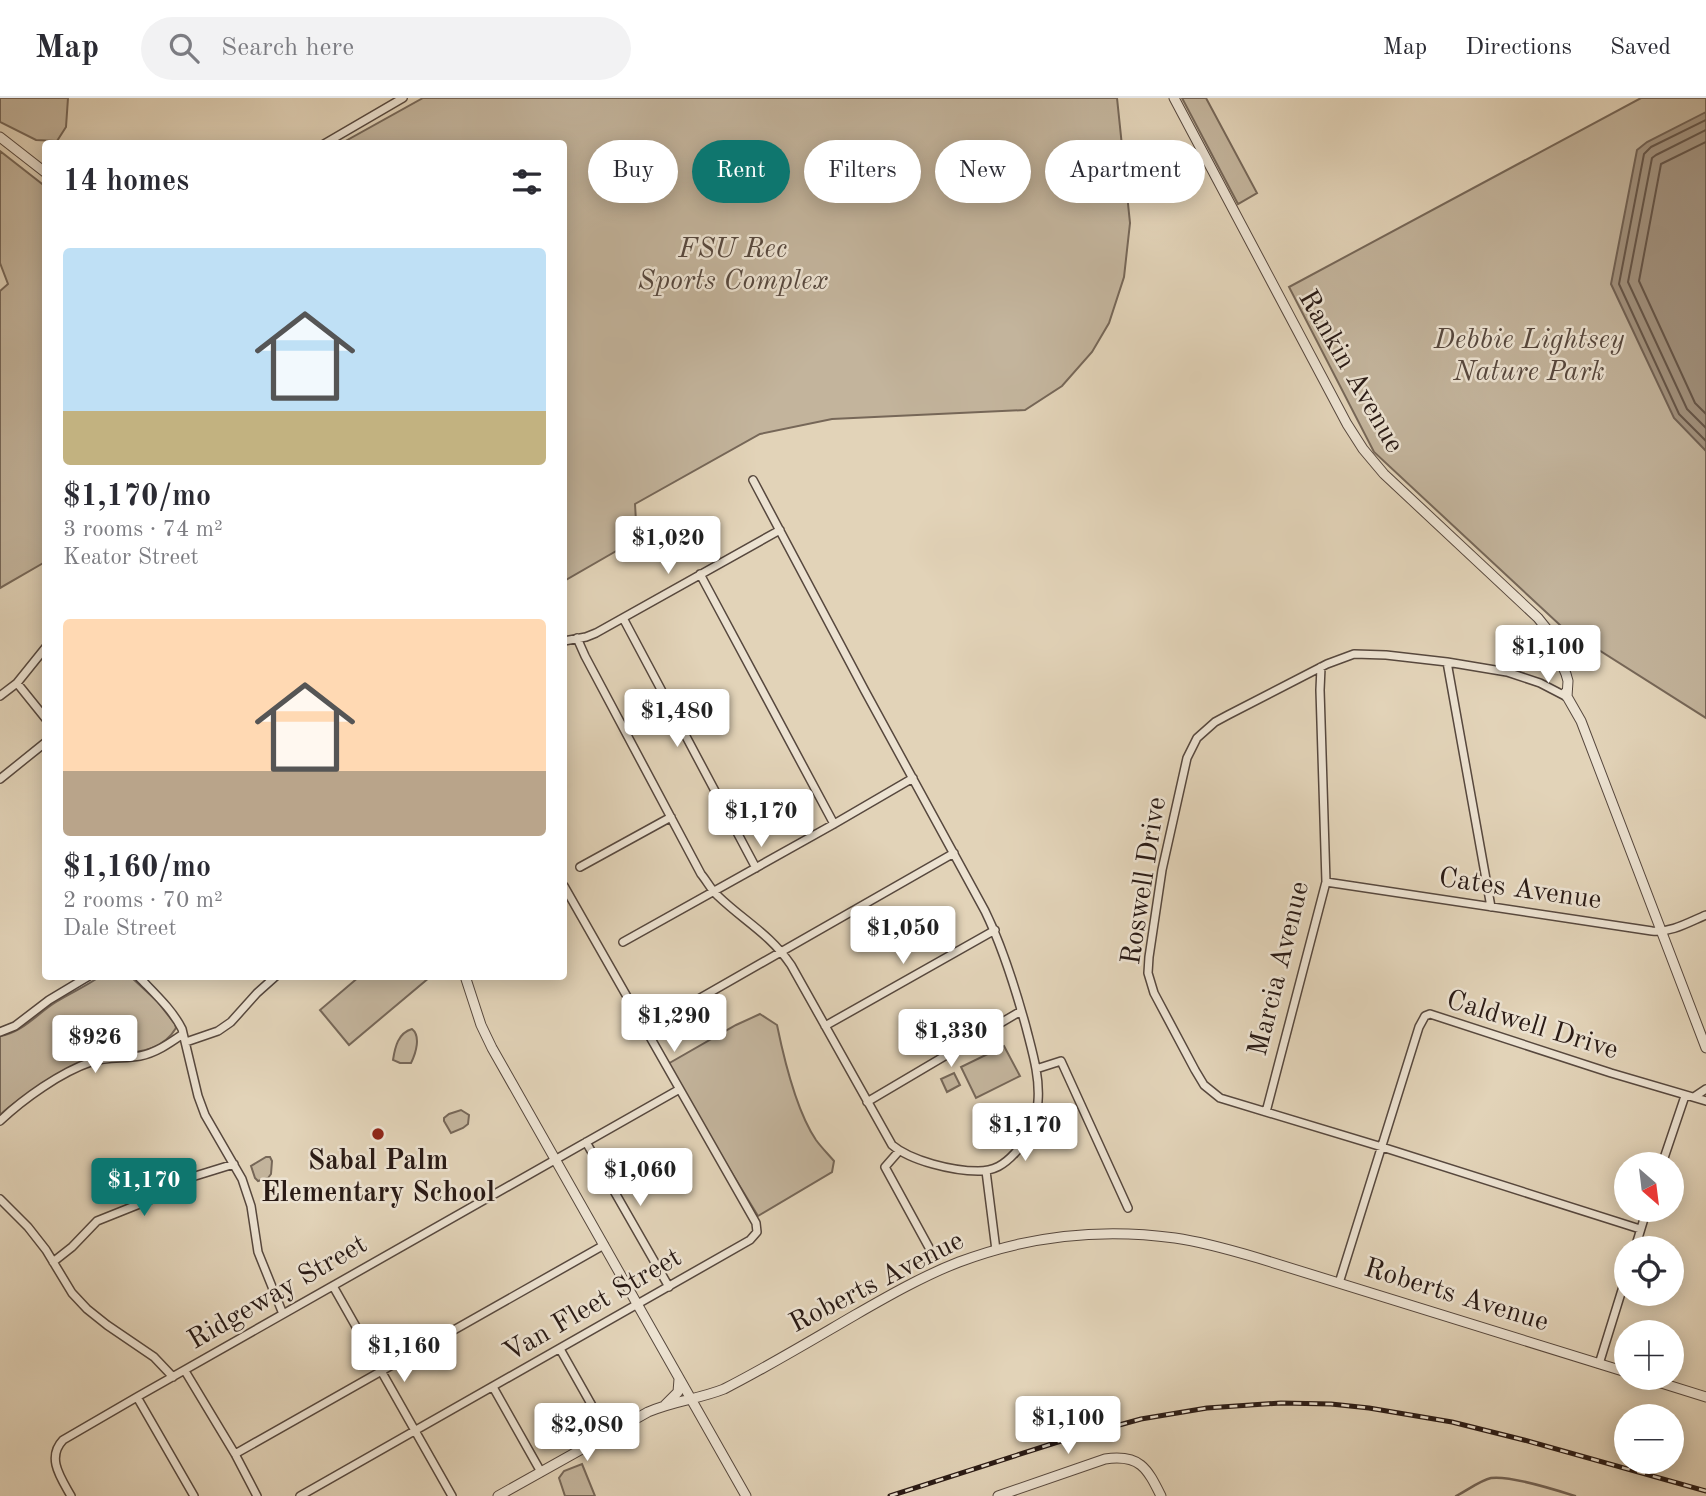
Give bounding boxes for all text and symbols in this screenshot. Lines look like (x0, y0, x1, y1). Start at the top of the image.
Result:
search box (141, 17, 631, 80)
icon: search (165, 29, 203, 67)
text: Map (35, 32, 99, 65)
text: Search here (221, 35, 354, 61)
text: Map (1383, 36, 1427, 60)
text: Directions (1465, 36, 1572, 60)
text: Saved (1610, 36, 1671, 60)
chip: Buy (588, 140, 678, 203)
chip: Rent (692, 140, 790, 203)
chip: Filters (804, 140, 921, 203)
chip: New (935, 140, 1031, 203)
chip: Apartment (1045, 140, 1205, 203)
icon: filters (508, 163, 546, 201)
text: 14 homes (63, 167, 189, 197)
park label: FSU Rec Sports Complex (638, 236, 829, 296)
street label: Rankin Avenue (1292, 286, 1408, 458)
icon: home (242, 293, 368, 419)
park label: Debbie Lightsey Nature Park (1433, 327, 1625, 387)
text: $1,170/mo (63, 482, 211, 512)
pin: $1,020 (611, 517, 725, 576)
text: 3 rooms · 74 m² (63, 518, 223, 541)
text: $1,020 (631, 527, 705, 550)
text: Keator Street (63, 546, 199, 569)
pin: $1,100 (1491, 626, 1605, 685)
text: $1,100 (1511, 636, 1585, 659)
icon: home (242, 664, 368, 790)
pin: $1,480 (620, 690, 734, 749)
text: $1,480 (640, 700, 714, 723)
pin: $1,170 (704, 790, 818, 849)
street label: Roswell Drive (1118, 795, 1172, 967)
text: $1,170 (724, 800, 798, 823)
text: $1,160/mo (63, 853, 211, 883)
street label: Cates Avenue (1437, 865, 1603, 915)
street label: Marcia Avenue (1245, 879, 1315, 1059)
text: 2 rooms · 70 m² (63, 889, 223, 912)
pin: $1,050 (846, 906, 960, 966)
text: Dale Street (63, 917, 176, 940)
text: $1,050 (866, 917, 940, 940)
street label: Caldwell Drive (1443, 987, 1621, 1065)
pin: $1,290 (617, 995, 731, 1054)
text: $1,290 (637, 1005, 711, 1028)
pin: $1,330 (894, 1010, 1008, 1069)
pin: $926 (54, 1016, 136, 1075)
text: $1,330 (914, 1020, 988, 1043)
text: $926 (68, 1026, 122, 1049)
pin: $1,170 (968, 1104, 1082, 1163)
text: $1,170 (988, 1114, 1062, 1137)
marker: Sabal Palm Elementary School (370, 1126, 386, 1142)
place label: Sabal Palm Elementary School (261, 1148, 496, 1208)
pin: $1,060 (583, 1148, 697, 1208)
north arrow (1614, 1152, 1684, 1222)
map controls (1614, 1152, 1684, 1474)
pin: $1,170 (87, 1158, 201, 1218)
text: $1,060 (603, 1159, 677, 1182)
text: $1,170 (107, 1169, 181, 1192)
street label: Roberts Avenue (785, 1227, 969, 1339)
street label: Ridgeway Street (184, 1231, 372, 1355)
button: locate (1614, 1236, 1684, 1306)
street label: Van Fleet Street (499, 1244, 687, 1368)
street label: Roberts Avenue (1360, 1255, 1552, 1337)
button: + (1614, 1320, 1684, 1390)
pin: $1,160 (347, 1324, 461, 1384)
text: $1,160 (367, 1335, 441, 1358)
pin: $1,100 (1011, 1396, 1125, 1456)
pin: $2,080 (530, 1404, 644, 1463)
button: − (1614, 1404, 1684, 1474)
text: $1,100 (1031, 1407, 1105, 1430)
text: $2,080 (550, 1414, 624, 1437)

